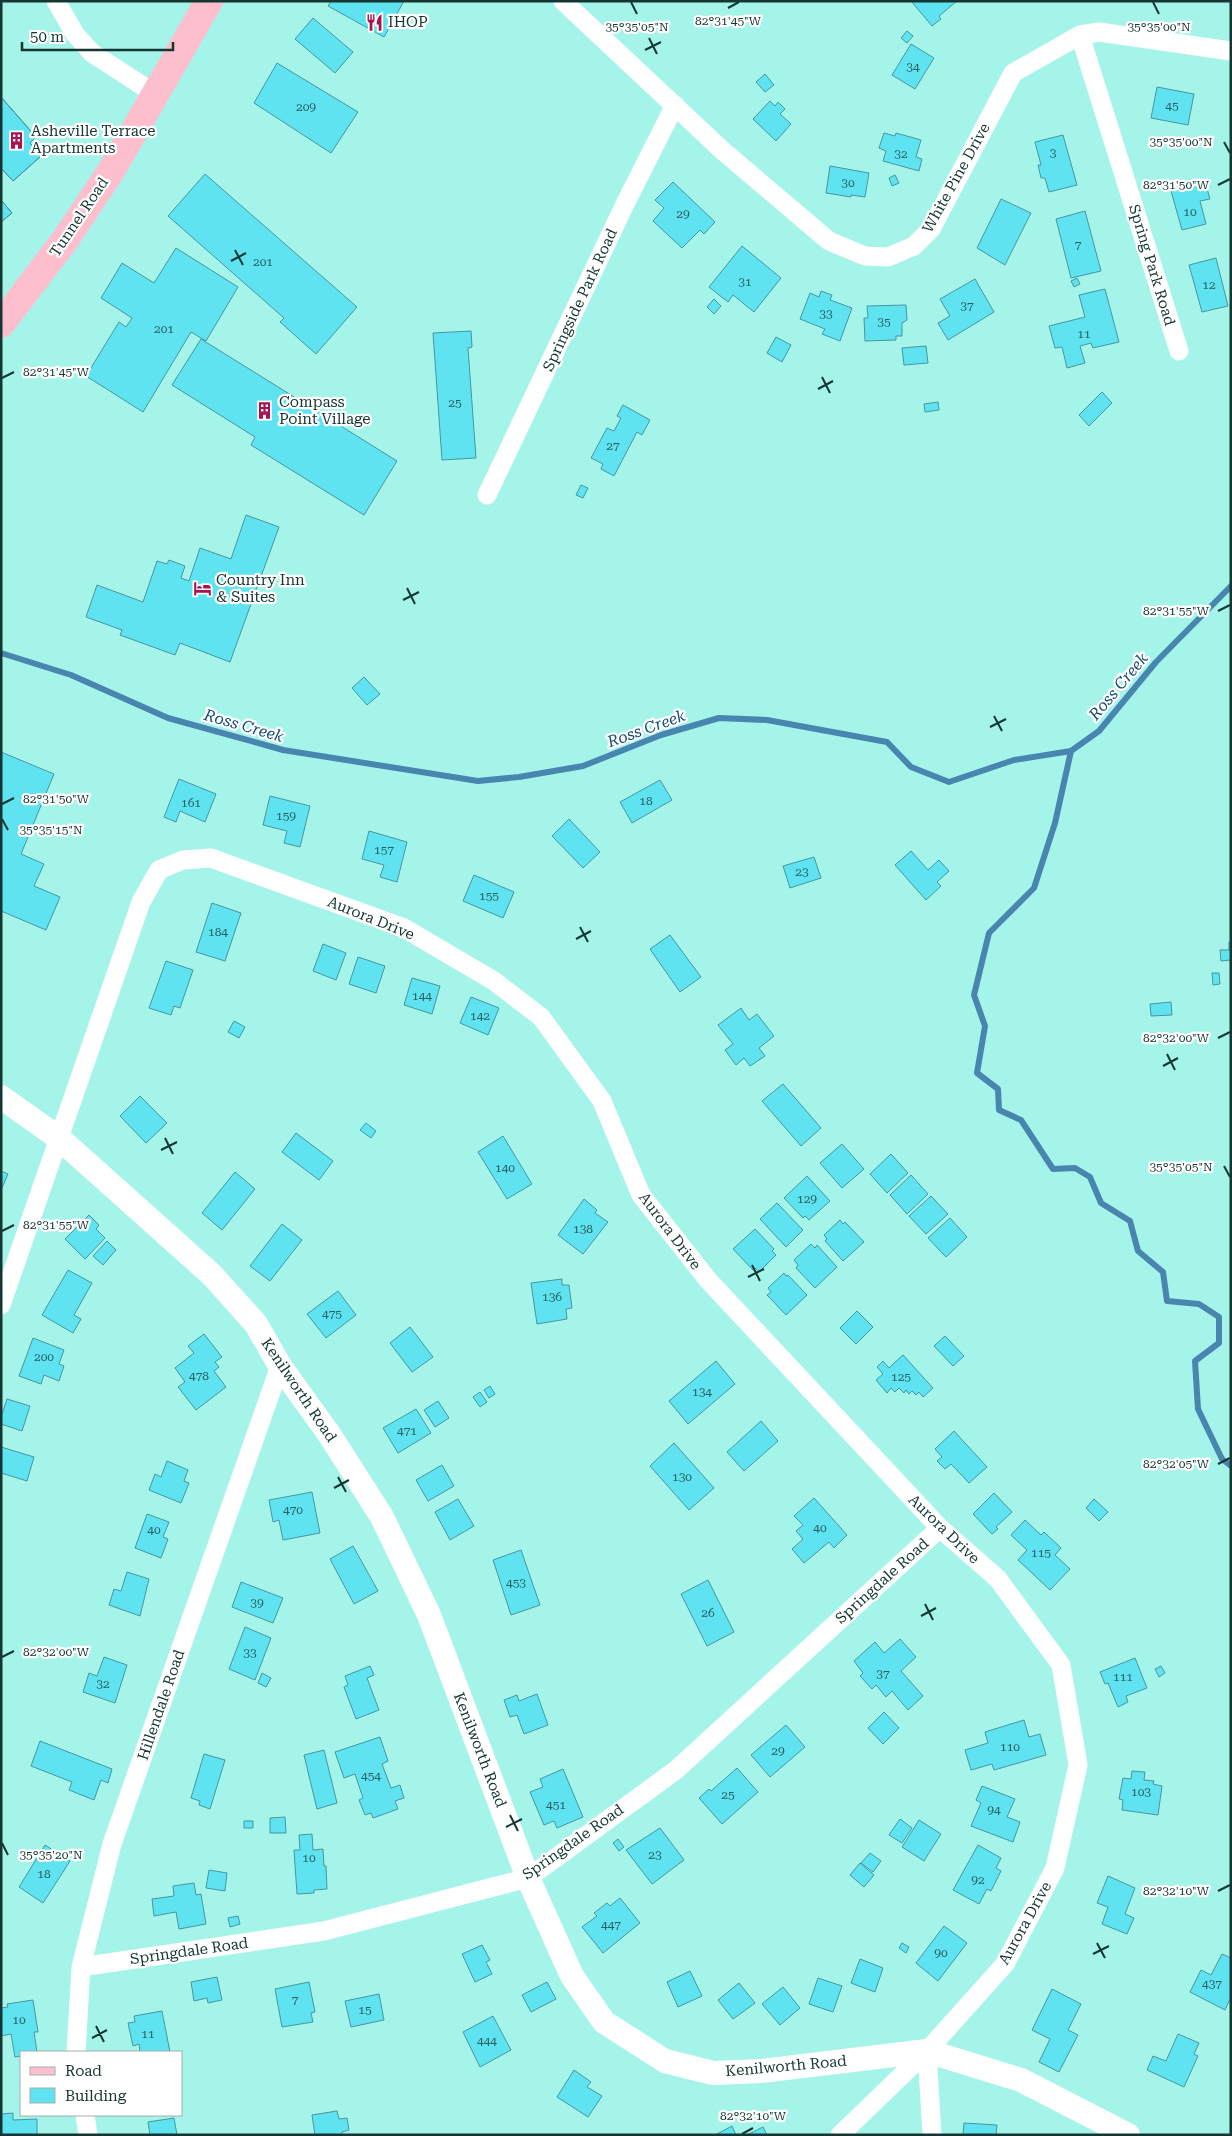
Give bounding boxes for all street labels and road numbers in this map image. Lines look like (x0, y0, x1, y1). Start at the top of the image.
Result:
street label: White Pine Drive (918, 120, 994, 236)
street label: Tunnel Road (46, 174, 112, 260)
street label: Spring Park Road (1125, 202, 1179, 328)
street label: Springside Park Road (539, 225, 621, 374)
street label: Aurora Drive (325, 892, 417, 944)
street label: Aurora Drive (635, 1189, 705, 1273)
street label: Kenilworth Road (258, 1335, 341, 1446)
street label: Aurora Drive (905, 1491, 983, 1567)
street label: Springdale Road (832, 1534, 933, 1628)
street label: Hillendale Road (134, 1647, 188, 1763)
street label: Kenilworth Road (450, 1690, 510, 1810)
street label: Springdale Road (519, 1800, 627, 1884)
street label: Aurora Drive (995, 1878, 1055, 1968)
street label: Springdale Road (129, 1934, 250, 1968)
street label: Kenilworth Road (725, 2052, 848, 2080)

